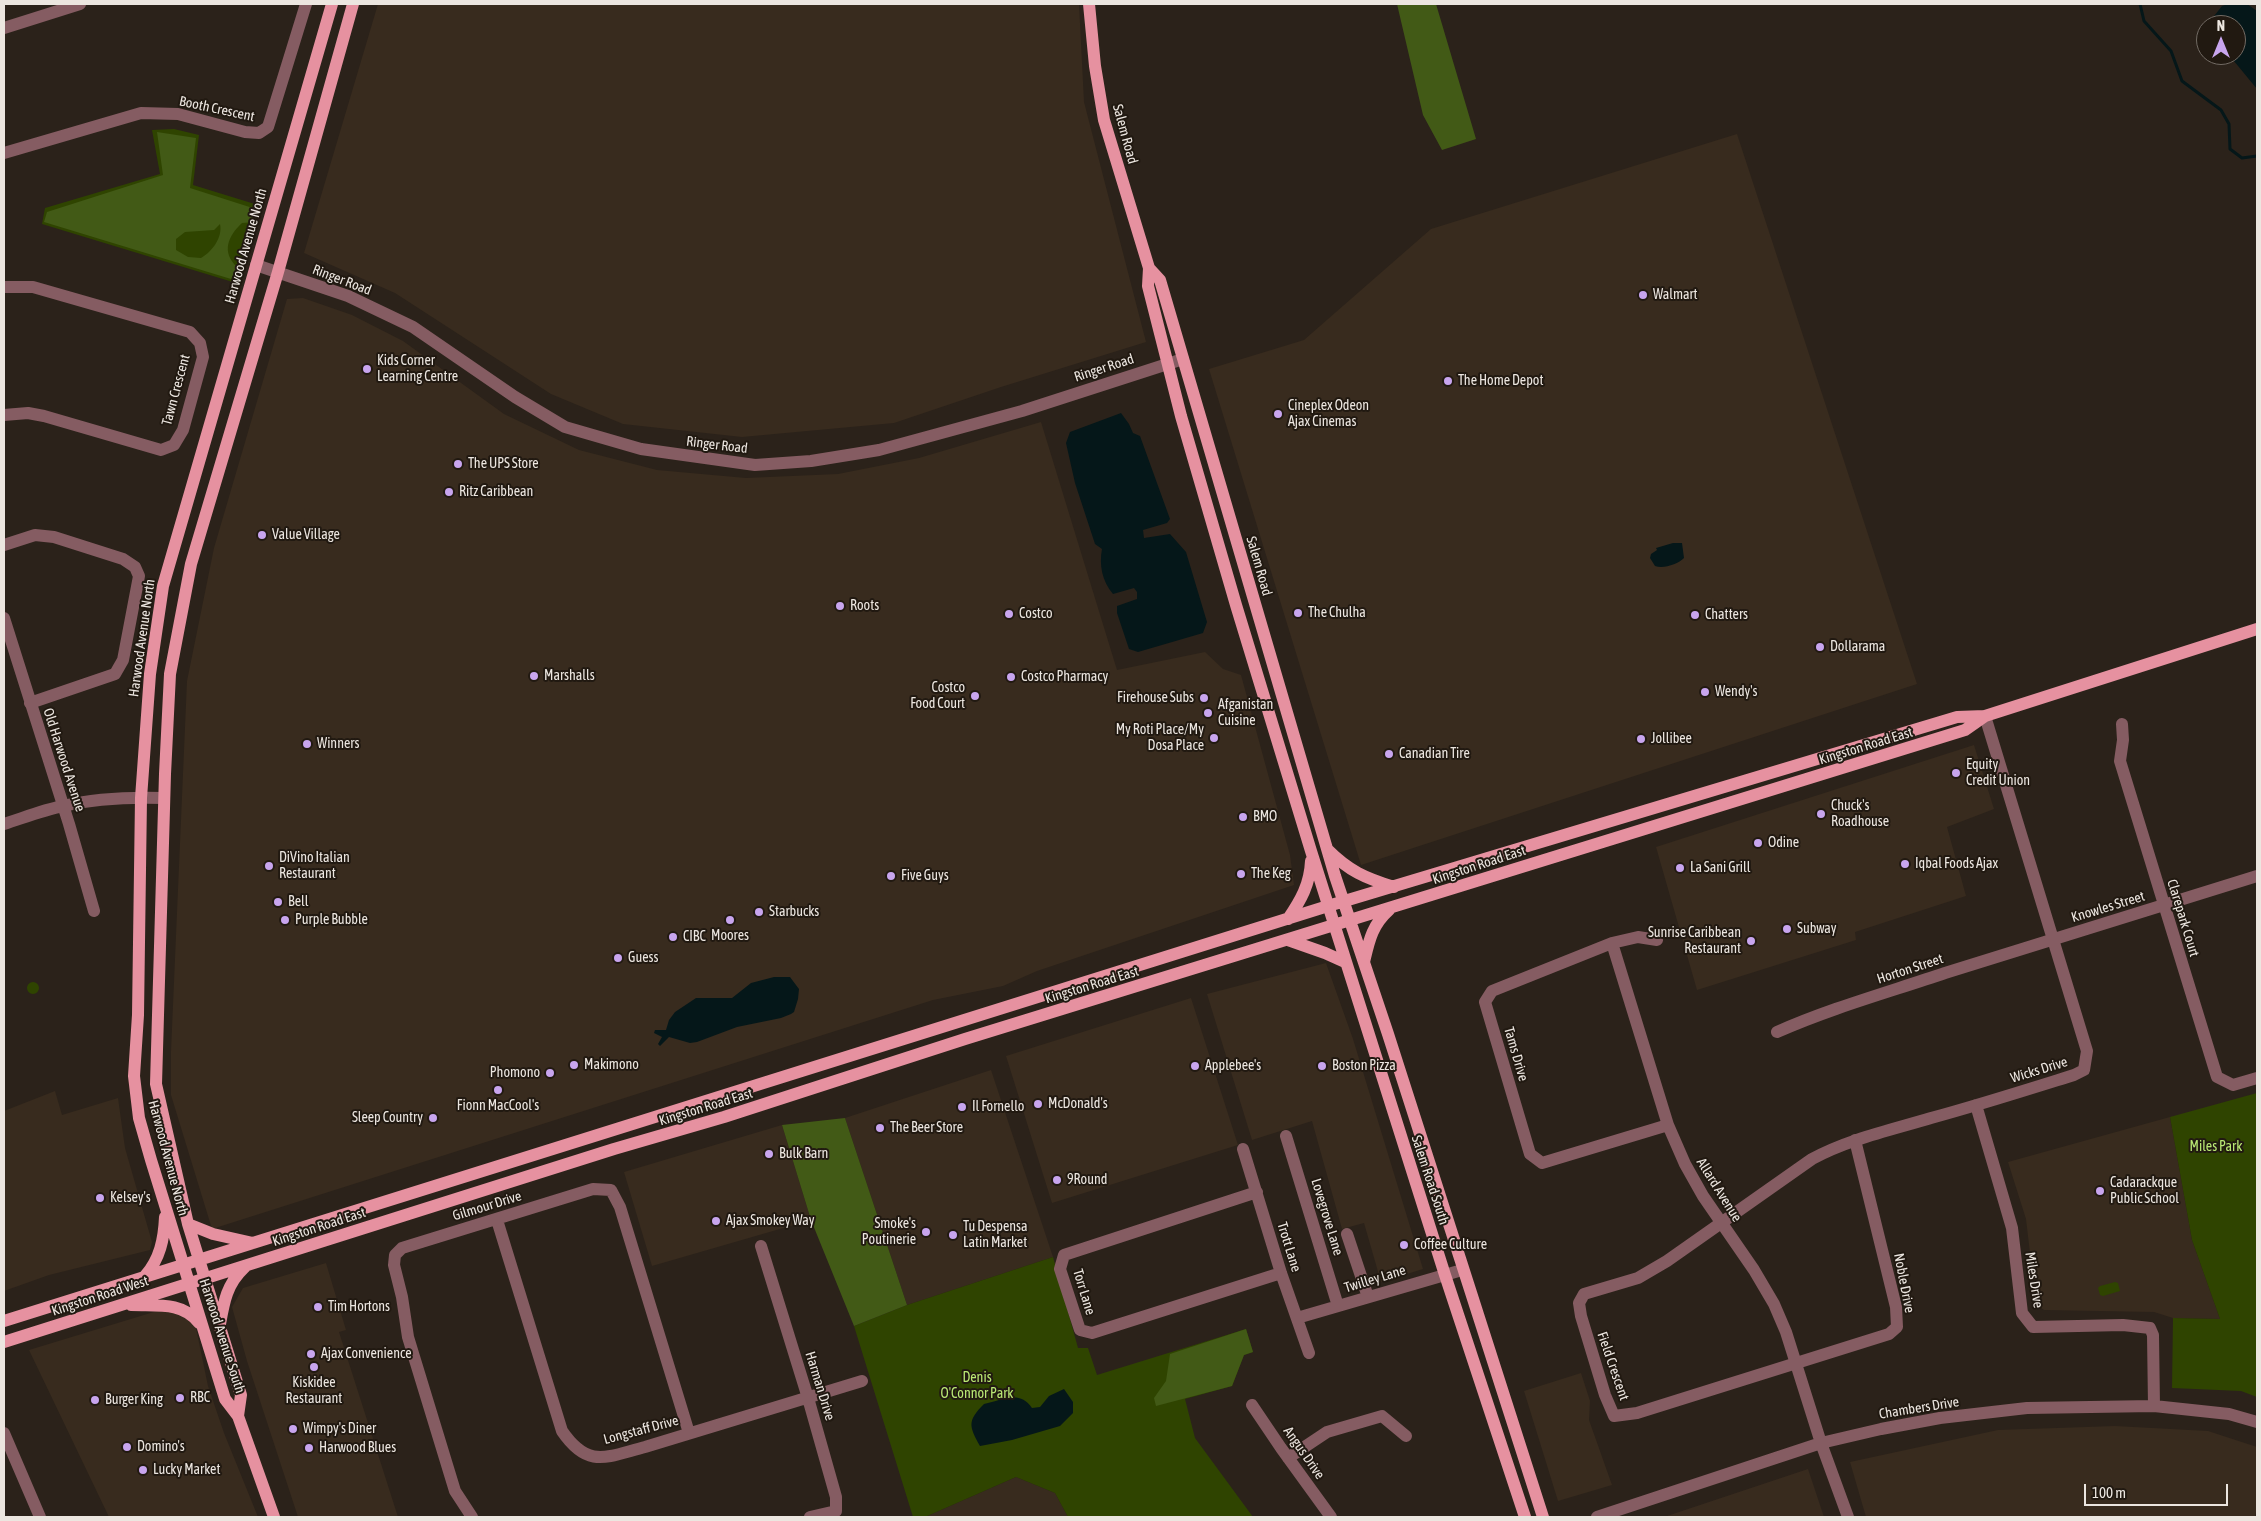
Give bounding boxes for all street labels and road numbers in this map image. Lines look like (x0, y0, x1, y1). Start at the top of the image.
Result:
street label: Booth Crescent (178, 93, 256, 125)
street label: Salem Road (1109, 102, 1141, 166)
street label: Harwood Avenue North (222, 186, 270, 306)
street label: Ringer Road (310, 261, 374, 299)
street label: Ringer Road (1072, 350, 1136, 386)
street label: Tawn Crescent (158, 353, 194, 427)
street label: Ringer Road (685, 433, 749, 457)
street label: Salem Road (1243, 534, 1275, 598)
street label: Harwood Avenue North (125, 578, 159, 698)
street label: Old Harwood Avenue (39, 706, 89, 814)
street label: Kingston Road East (1817, 724, 1915, 768)
street label: Kingston Road East (1430, 842, 1528, 888)
street label: Clarepark Court (2163, 877, 2203, 959)
street label: Knowles Street (2069, 888, 2147, 926)
street label: Horton Street (1875, 950, 1945, 988)
street label: Kingston Road East (1043, 963, 1141, 1007)
street label: Tams Drive (1500, 1025, 1532, 1083)
street label: Wicks Drive (2008, 1053, 2070, 1087)
street label: Kingston Road East (657, 1085, 755, 1129)
street label: Harwood Avenue North (144, 1098, 192, 1218)
street label: Salem Road South (1408, 1133, 1452, 1227)
street label: Allard Avenue (1693, 1155, 1745, 1225)
street label: Lovegrove Lane (1307, 1177, 1347, 1257)
street label: Gilmour Drive (451, 1188, 523, 1224)
street label: Kingston Road East (270, 1204, 368, 1250)
street label: Trott Lane (1274, 1220, 1304, 1274)
street label: Miles Drive (2021, 1251, 2047, 1309)
street label: Noble Drive (1890, 1252, 1918, 1314)
street label: Twilley Lane (1342, 1262, 1408, 1296)
street label: Torr Lane (1069, 1267, 1099, 1317)
street label: Kingston Road West (50, 1272, 150, 1320)
street label: Harwood Avenue South (196, 1277, 248, 1395)
street label: Field Crescent (1593, 1329, 1633, 1403)
street label: Harman Drive (802, 1349, 838, 1423)
street label: Chambers Drive (1878, 1393, 1960, 1423)
street label: Longstaff Drive (602, 1412, 680, 1448)
street label: Angus Drive (1280, 1423, 1328, 1483)

